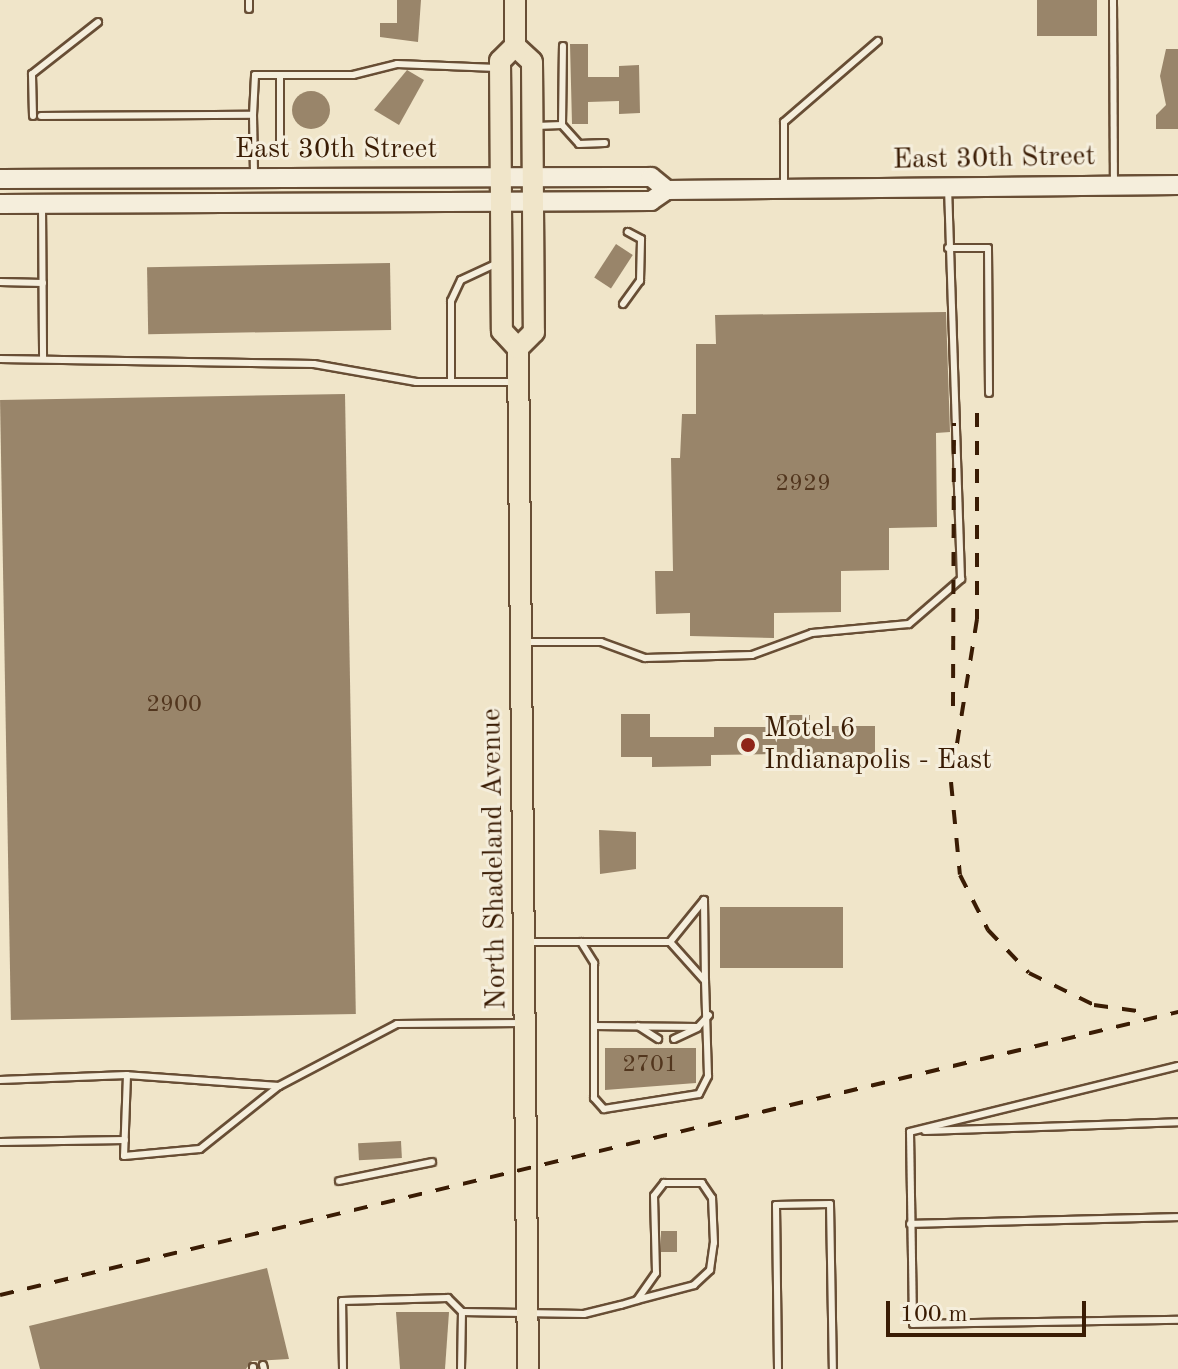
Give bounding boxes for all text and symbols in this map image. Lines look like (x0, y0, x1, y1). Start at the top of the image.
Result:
street label: East 30th Street (235, 133, 437, 167)
street label: East 30th Street (892, 140, 1096, 178)
house number: 2929 (775, 471, 831, 499)
house number: 2900 (146, 692, 202, 720)
street label: North Shadeland Avenue (476, 708, 514, 1010)
place label: Motel 6 Indianapolis - East (764, 712, 992, 778)
marker: Motel 6 Indianapolis - East (739, 736, 757, 754)
house number: 2701 (622, 1052, 678, 1080)
scale bar (890, 1285, 1090, 1335)
text: 100 m (900, 1303, 968, 1327)

